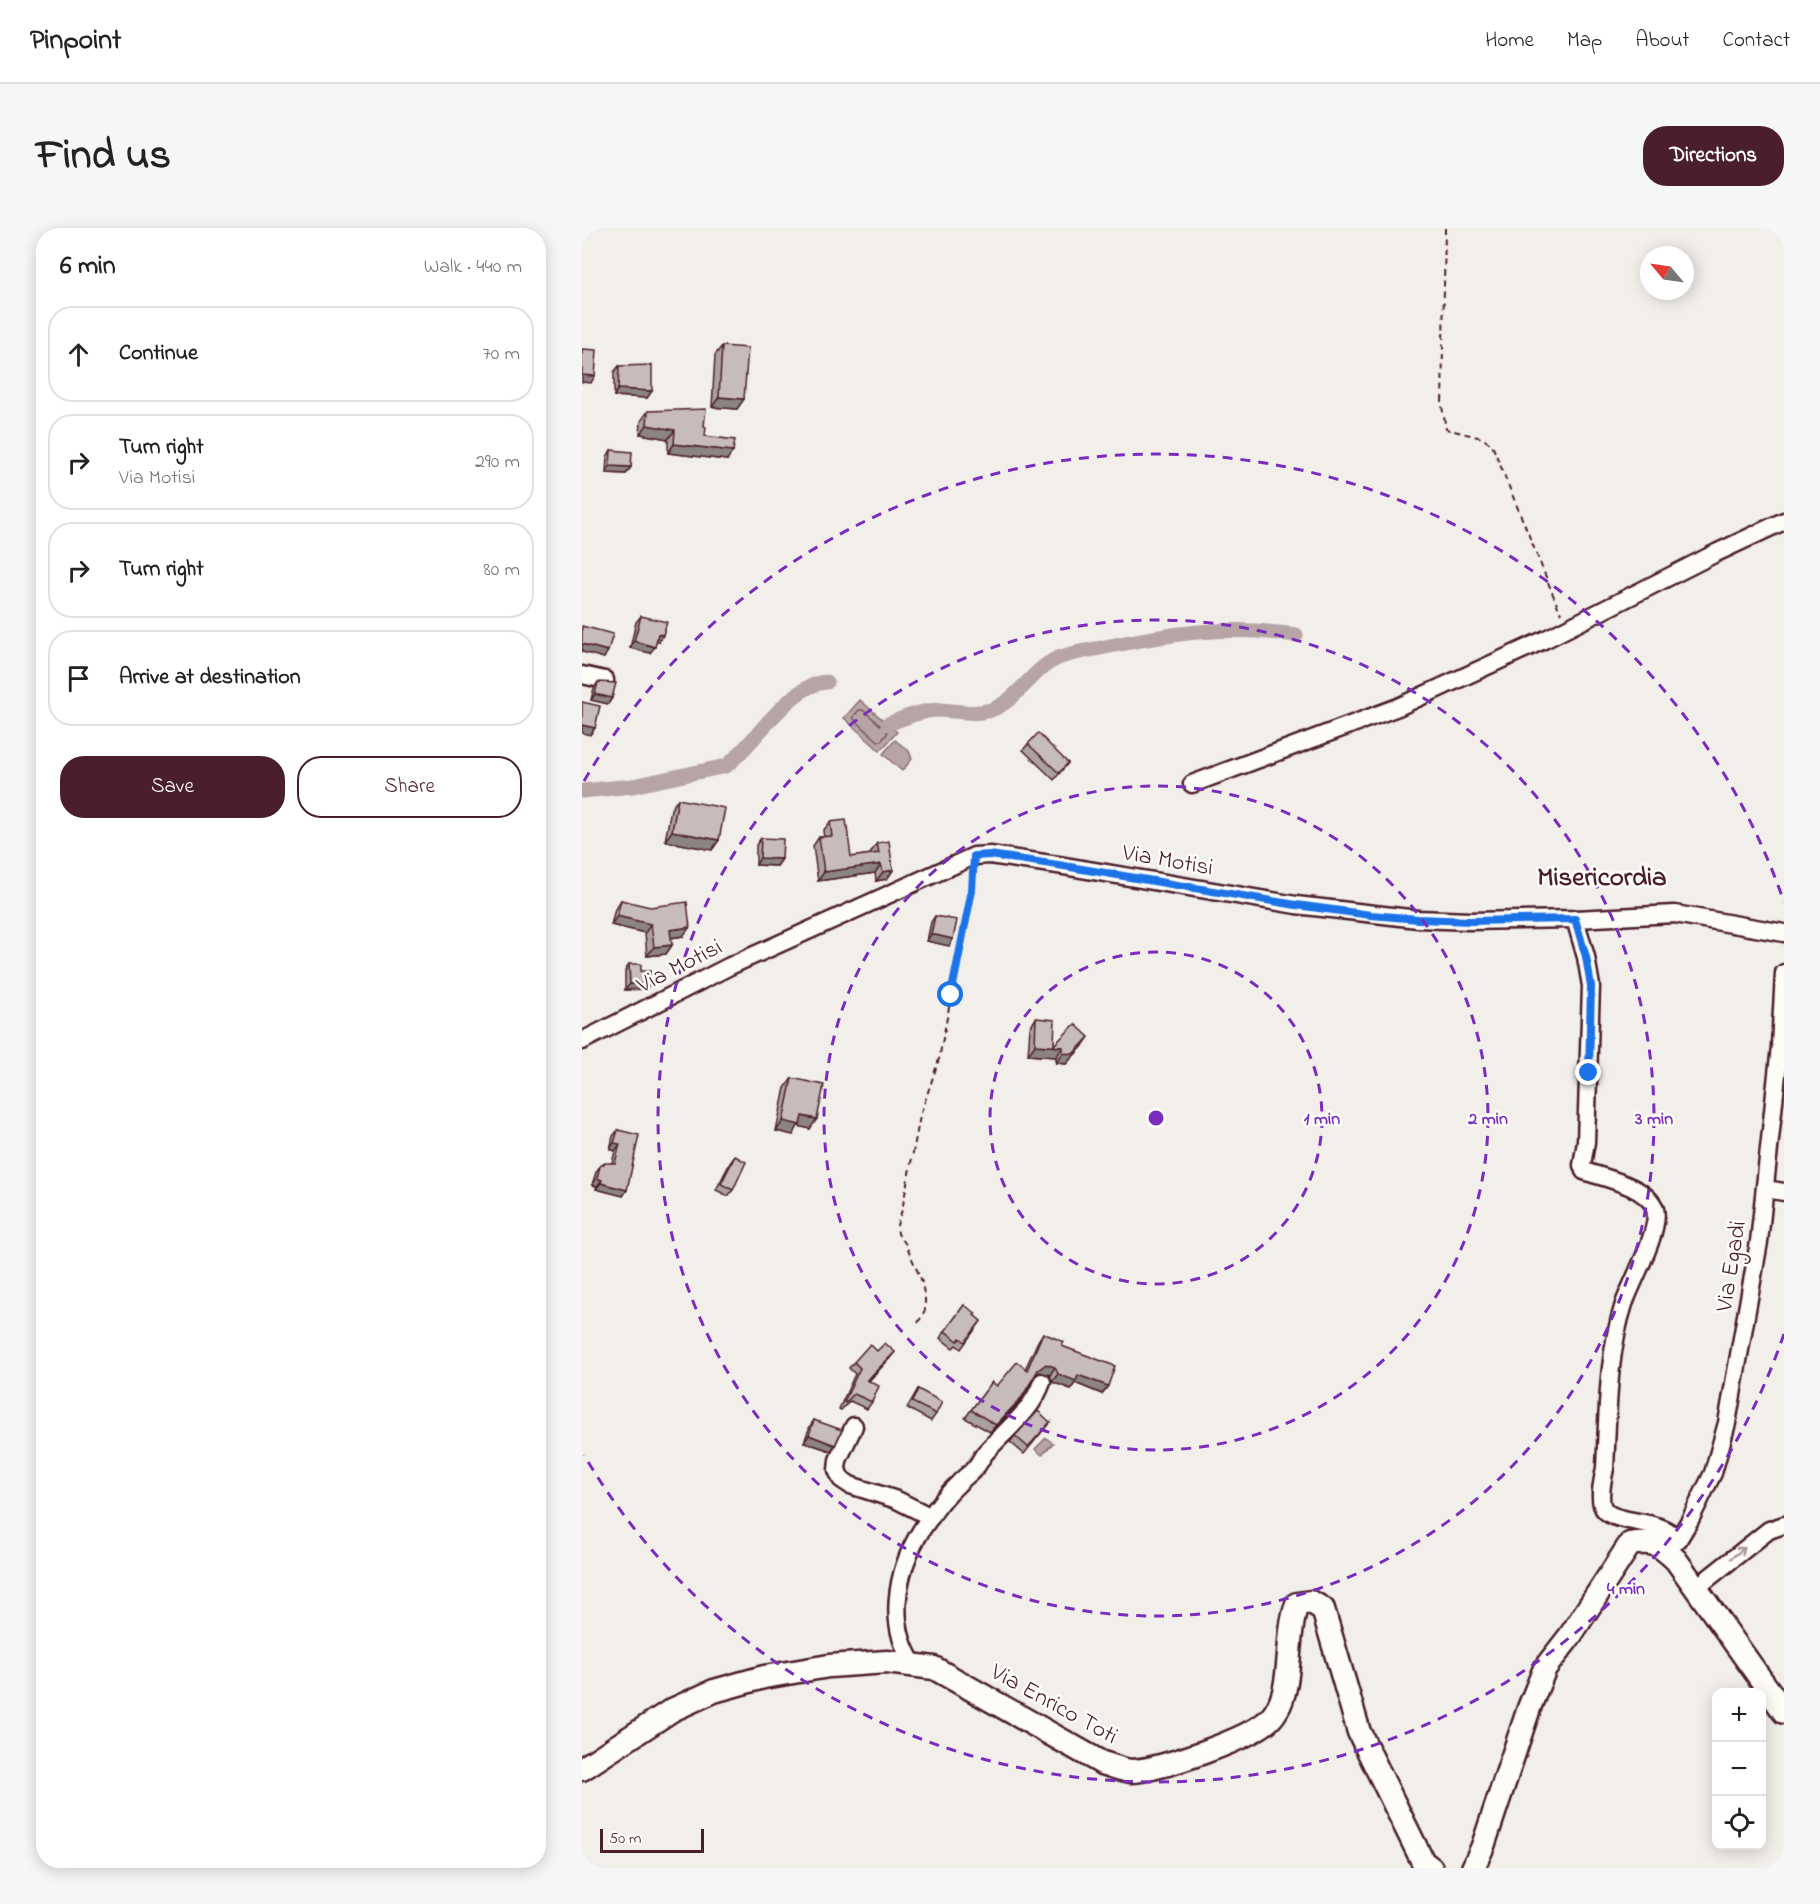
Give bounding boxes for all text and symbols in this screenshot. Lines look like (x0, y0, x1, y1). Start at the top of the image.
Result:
text: Pinpoint (30, 21, 121, 62)
text: Home (1485, 26, 1534, 56)
text: Map (1567, 26, 1602, 56)
text: About (1635, 26, 1689, 56)
text: Contact (1722, 26, 1790, 56)
text: Find us (36, 126, 171, 187)
button: Directions (1643, 126, 1784, 186)
north arrow (1640, 246, 1694, 300)
text: 6 min (60, 248, 116, 286)
text: Walk · 440 m (424, 253, 522, 282)
icon: ahead (62, 338, 95, 371)
text: Continue (119, 338, 198, 370)
text: 70 m (483, 340, 520, 369)
text: Turn right (119, 432, 204, 464)
icon: right (62, 446, 95, 479)
text: 290 m (475, 448, 520, 477)
text: Via Motisi (119, 464, 195, 493)
icon: right (62, 554, 95, 587)
text: Turn right (119, 554, 204, 586)
text: 80 m (483, 556, 520, 585)
icon: arrive (62, 662, 95, 695)
text: Arrive at destination (119, 662, 301, 694)
button: Save (60, 756, 285, 818)
button: Share (297, 756, 522, 818)
street label: Via Motisi (1118, 836, 1216, 887)
district label: Misericordia (1537, 859, 1667, 898)
street label: Via Motisi (630, 931, 729, 1004)
route start (937, 981, 963, 1007)
route end (1575, 1059, 1601, 1085)
text: 1 min (1304, 1107, 1340, 1133)
text: 2 min (1467, 1107, 1508, 1133)
text: 3 min (1634, 1107, 1673, 1133)
centre of rings (1146, 1108, 1166, 1128)
street label: Via Egadi (1708, 1218, 1757, 1315)
one-way arrow (1730, 1547, 1746, 1560)
text: 4 min (1607, 1577, 1645, 1603)
street label: Via Enrico Toti (983, 1655, 1124, 1755)
map controls (1712, 1688, 1766, 1850)
button: + (1712, 1688, 1766, 1742)
button: − (1712, 1742, 1766, 1796)
button: locate (1712, 1796, 1766, 1850)
scale bar (600, 1826, 704, 1854)
text: 50 m (609, 1827, 641, 1851)

